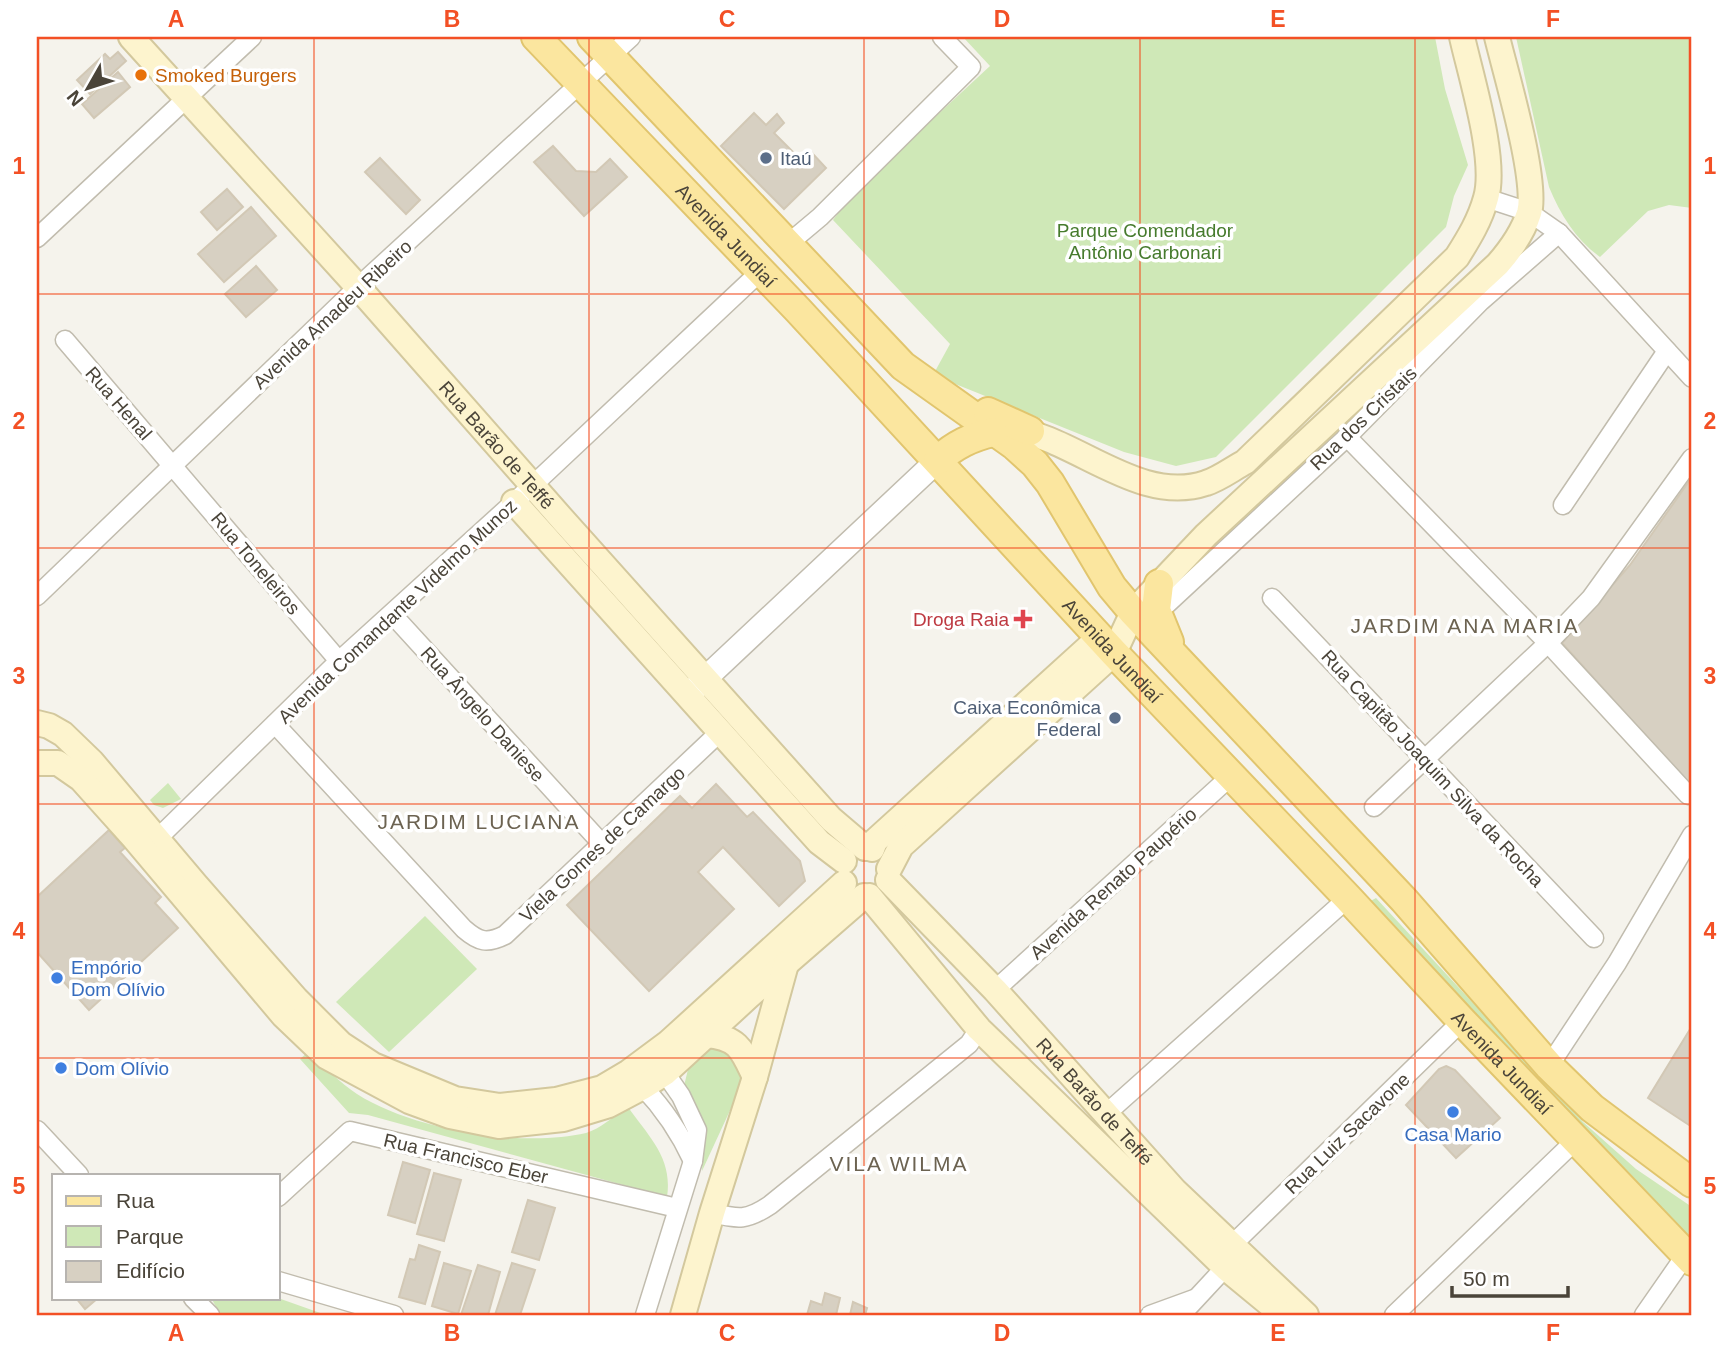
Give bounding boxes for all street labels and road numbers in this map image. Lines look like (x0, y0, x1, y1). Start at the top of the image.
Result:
street label: Avenida Jundiaí (672, 180, 781, 292)
street label: Avenida Amadeu Ribeiro (249, 235, 416, 393)
street label: Rua dos Cristais (1306, 362, 1421, 474)
street label: Rua Henal (81, 363, 156, 444)
street label: Rua Barão de Teffé (435, 377, 558, 513)
street label: Avenida Comandante Videlmo Munoz (274, 495, 521, 728)
street label: Rua Toneleiros (207, 508, 304, 618)
street label: Avenida Jundiaí (1058, 595, 1166, 708)
street label: Rua Ângelo Daniese (417, 643, 549, 786)
street label: Rua Capitão Joaquim Silva da Rocha (1317, 646, 1548, 891)
street label: Viela Gomes de Camargo (515, 762, 689, 926)
street label: Avenida Renato Paupério (1026, 803, 1201, 964)
street label: Avenida Jundiaí (1447, 1007, 1556, 1120)
street label: Rua Barão de Teffé (1032, 1034, 1157, 1170)
street label: Rua Luiz Sacavone (1281, 1069, 1414, 1198)
street label: Rua Francisco Eber (382, 1129, 551, 1188)

